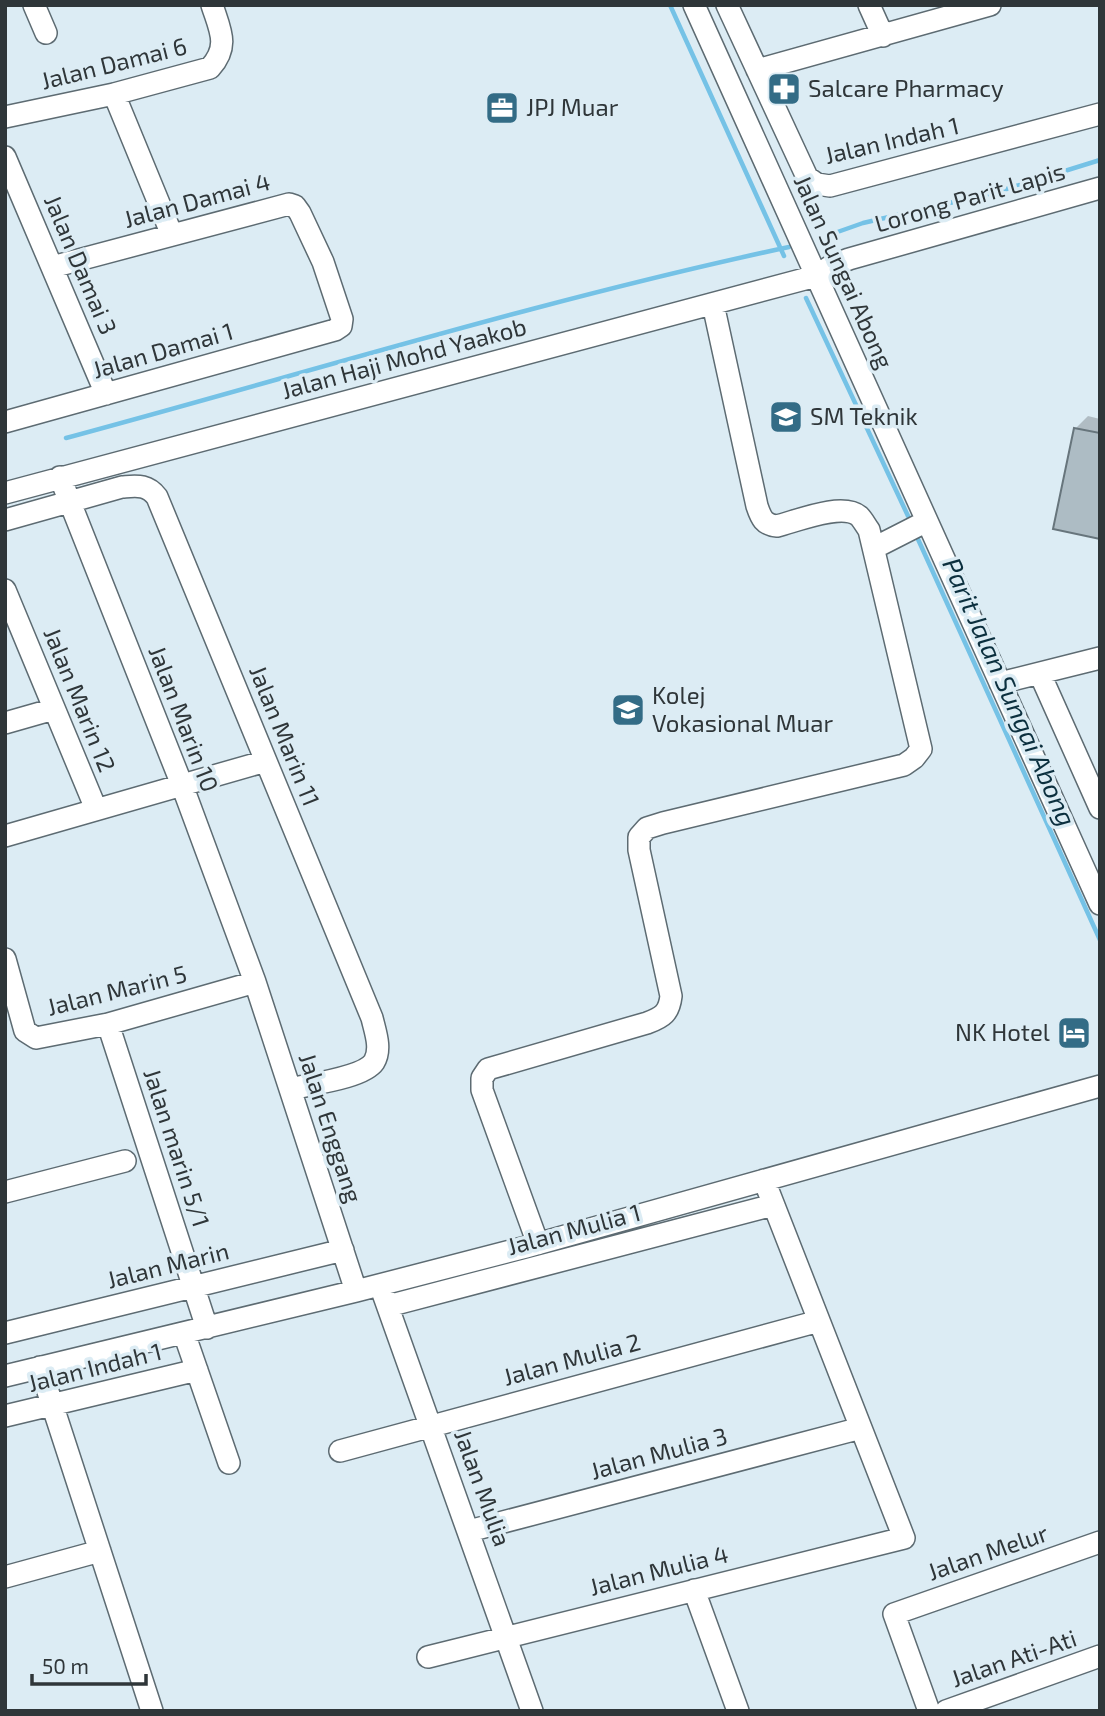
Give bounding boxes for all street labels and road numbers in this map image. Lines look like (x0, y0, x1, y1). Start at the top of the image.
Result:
street label: Jalan Damai 6 (38, 30, 190, 95)
street label: Jalan Indah 1 (822, 110, 962, 169)
street label: Lorong Parit Lapis (871, 156, 1068, 238)
street label: Jalan Damai 4 (120, 166, 273, 233)
street label: Jalan Sungai Abong (789, 170, 900, 373)
street label: Jalan Damai 3 (39, 190, 124, 339)
street label: Jalan Haji Mohd Yaakob (278, 311, 529, 404)
street label: Jalan Damai 1 (89, 316, 236, 383)
street label: Jalan Marin 12 (38, 623, 123, 776)
street label: Jalan Marin 10 (143, 641, 226, 796)
street label: Jalan Marin 11 (244, 661, 327, 810)
street label: Jalan Marin 5 (44, 958, 189, 1021)
street label: Jalan Enggang (294, 1049, 369, 1206)
street label: Jalan marin 5/1 (138, 1065, 217, 1230)
street label: Jalan Mulia 1 (504, 1197, 643, 1260)
street label: Jalan Marin (104, 1235, 232, 1294)
street label: Jalan Mulia 2 (500, 1326, 643, 1391)
street label: Jalan Indah 1 (25, 1336, 165, 1397)
street label: Jalan Mulia 3 (587, 1420, 730, 1485)
street label: Jalan Mulia (449, 1425, 518, 1550)
street label: Jalan Melur (924, 1517, 1052, 1586)
street label: Jalan Mulia 4 (586, 1538, 731, 1601)
street label: Jalan Ati-Ati (947, 1623, 1080, 1693)

